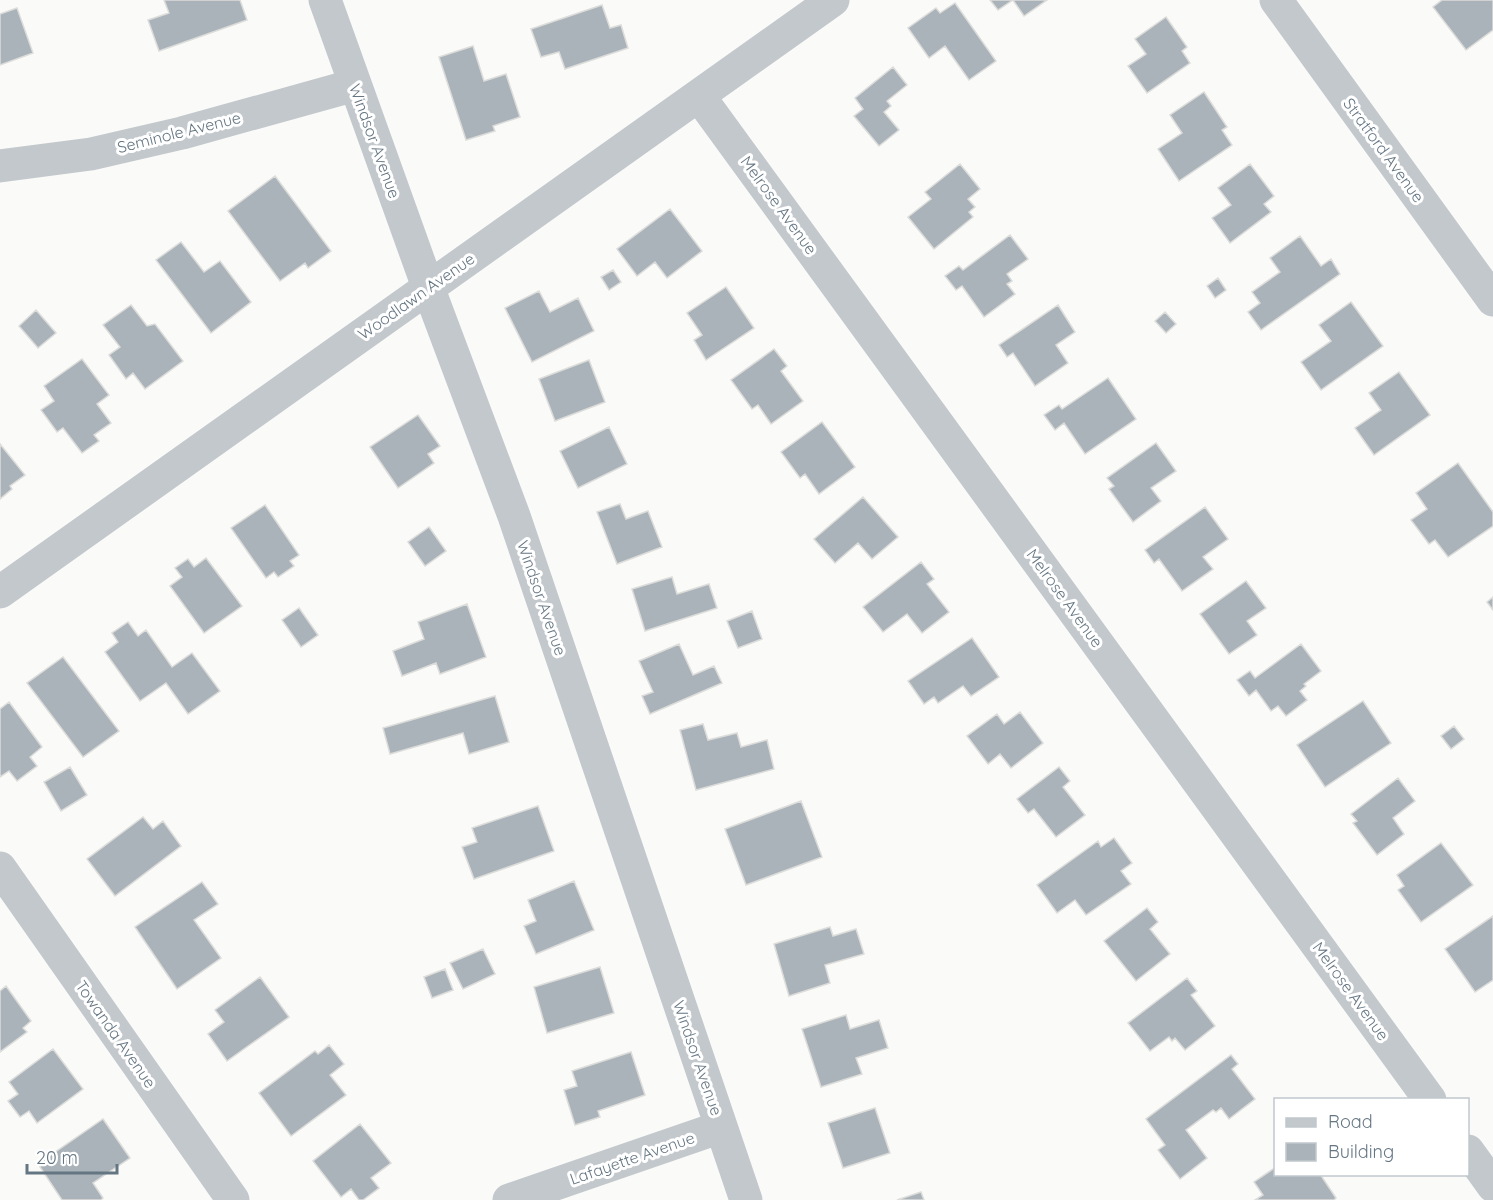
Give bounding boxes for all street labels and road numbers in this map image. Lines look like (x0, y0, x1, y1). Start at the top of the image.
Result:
street label: Windsor Avenue (345, 81, 405, 201)
street label: Stratford Avenue (1339, 94, 1429, 206)
street label: Seminole Avenue (115, 107, 243, 157)
street label: Melrose Avenue (737, 152, 821, 258)
street label: Woodlawn Avenue (354, 248, 478, 344)
street label: Windsor Avenue (513, 538, 571, 658)
street label: Melrose Avenue (1023, 545, 1107, 651)
street label: Melrose Avenue (1309, 938, 1393, 1044)
street label: Towanda Avenue (71, 976, 161, 1092)
street label: Windsor Avenue (669, 998, 727, 1118)
street label: Lafayette Avenue (567, 1127, 697, 1189)

